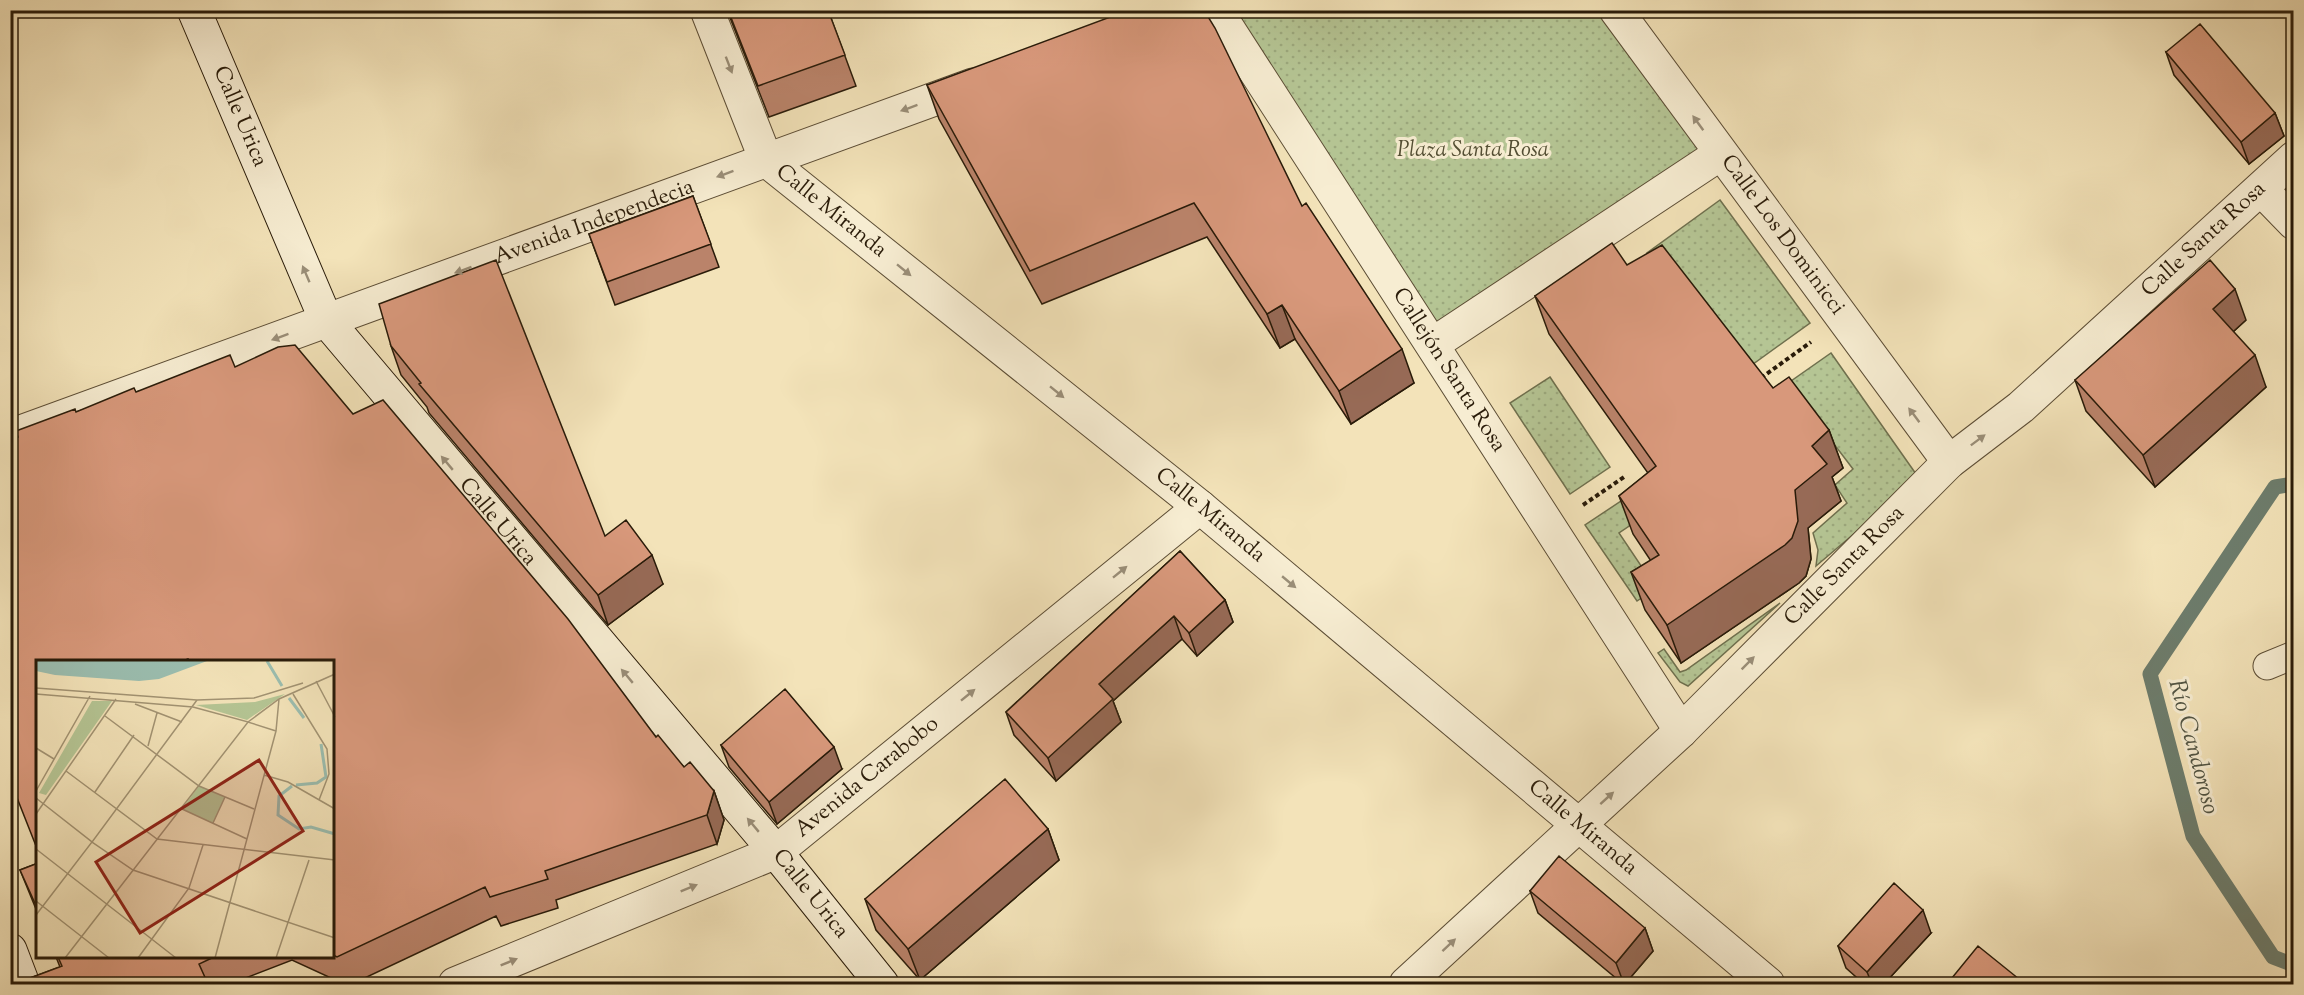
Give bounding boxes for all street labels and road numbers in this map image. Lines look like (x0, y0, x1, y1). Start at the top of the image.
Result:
street label: Calle Urica (204, 61, 275, 172)
street label: Calle Los Dominicci (1712, 148, 1852, 322)
street label: Calle Miranda (768, 157, 893, 266)
street label: Avenida Independecia (490, 172, 699, 274)
street label: Calle Santa Rosa (2135, 174, 2274, 305)
street label: Callejón Santa Rosa (1384, 282, 1513, 459)
street label: Calle Miranda (1148, 461, 1272, 571)
street label: Calle Urica (450, 471, 544, 574)
street label: Calle Santa Rosa (1777, 499, 1912, 634)
street label: Avenida Carabobo (788, 709, 946, 846)
street label: Calle Miranda (1520, 772, 1644, 884)
street label: Calle Urica (764, 843, 856, 946)

